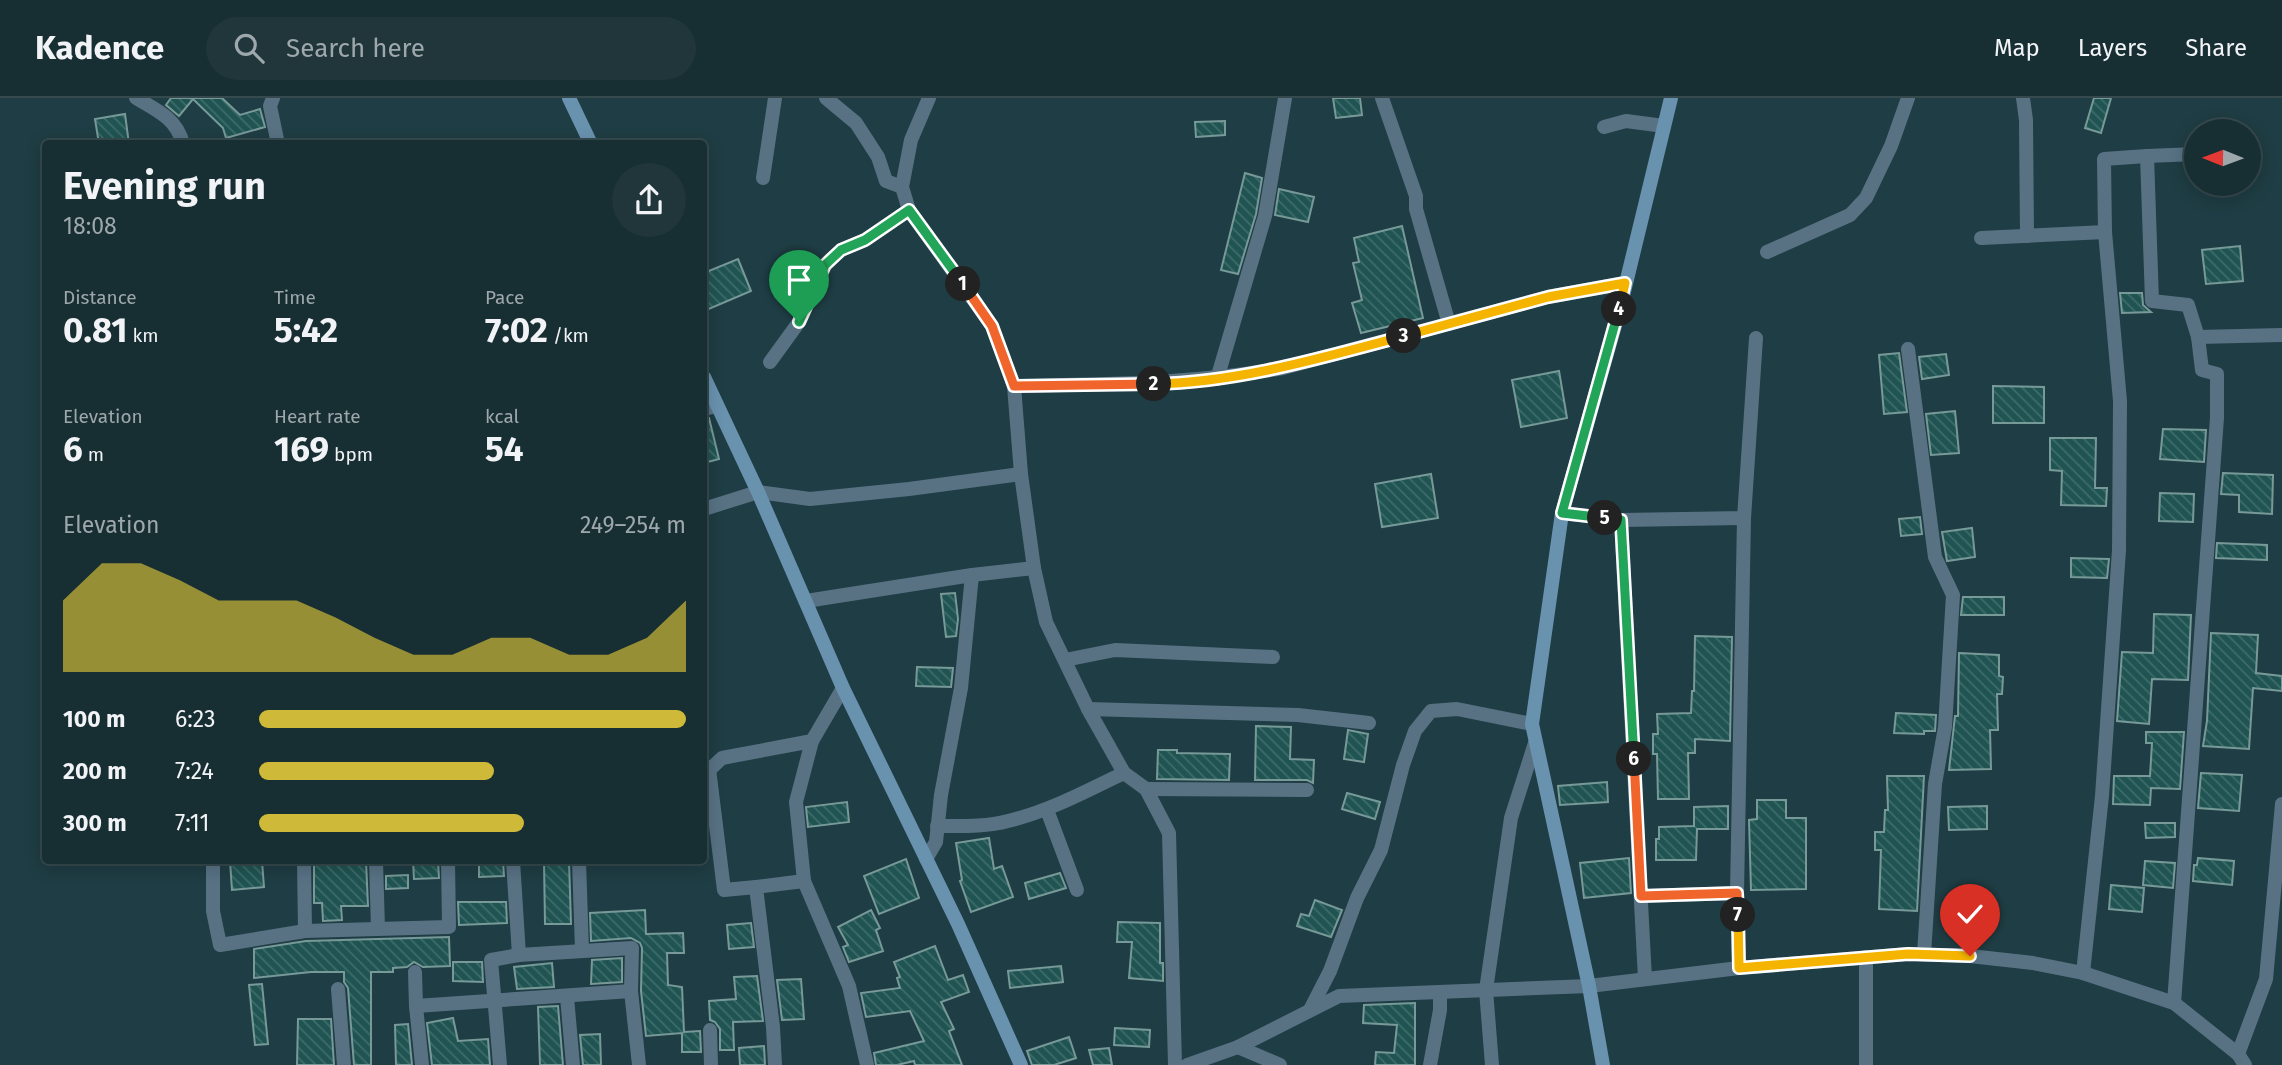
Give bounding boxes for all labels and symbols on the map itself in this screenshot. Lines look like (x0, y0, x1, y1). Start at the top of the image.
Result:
north arrow (2184, 119, 2261, 196)
pin (769, 250, 829, 322)
pin: 1 (946, 266, 981, 302)
pin: 4 (1602, 292, 1636, 326)
pin: 3 (1386, 318, 1422, 354)
pin: 2 (1136, 366, 1172, 402)
pin: 5 (1588, 500, 1622, 536)
pin: 6 (1616, 742, 1652, 776)
pin (1940, 884, 2000, 956)
pin: 7 (1720, 898, 1756, 932)

